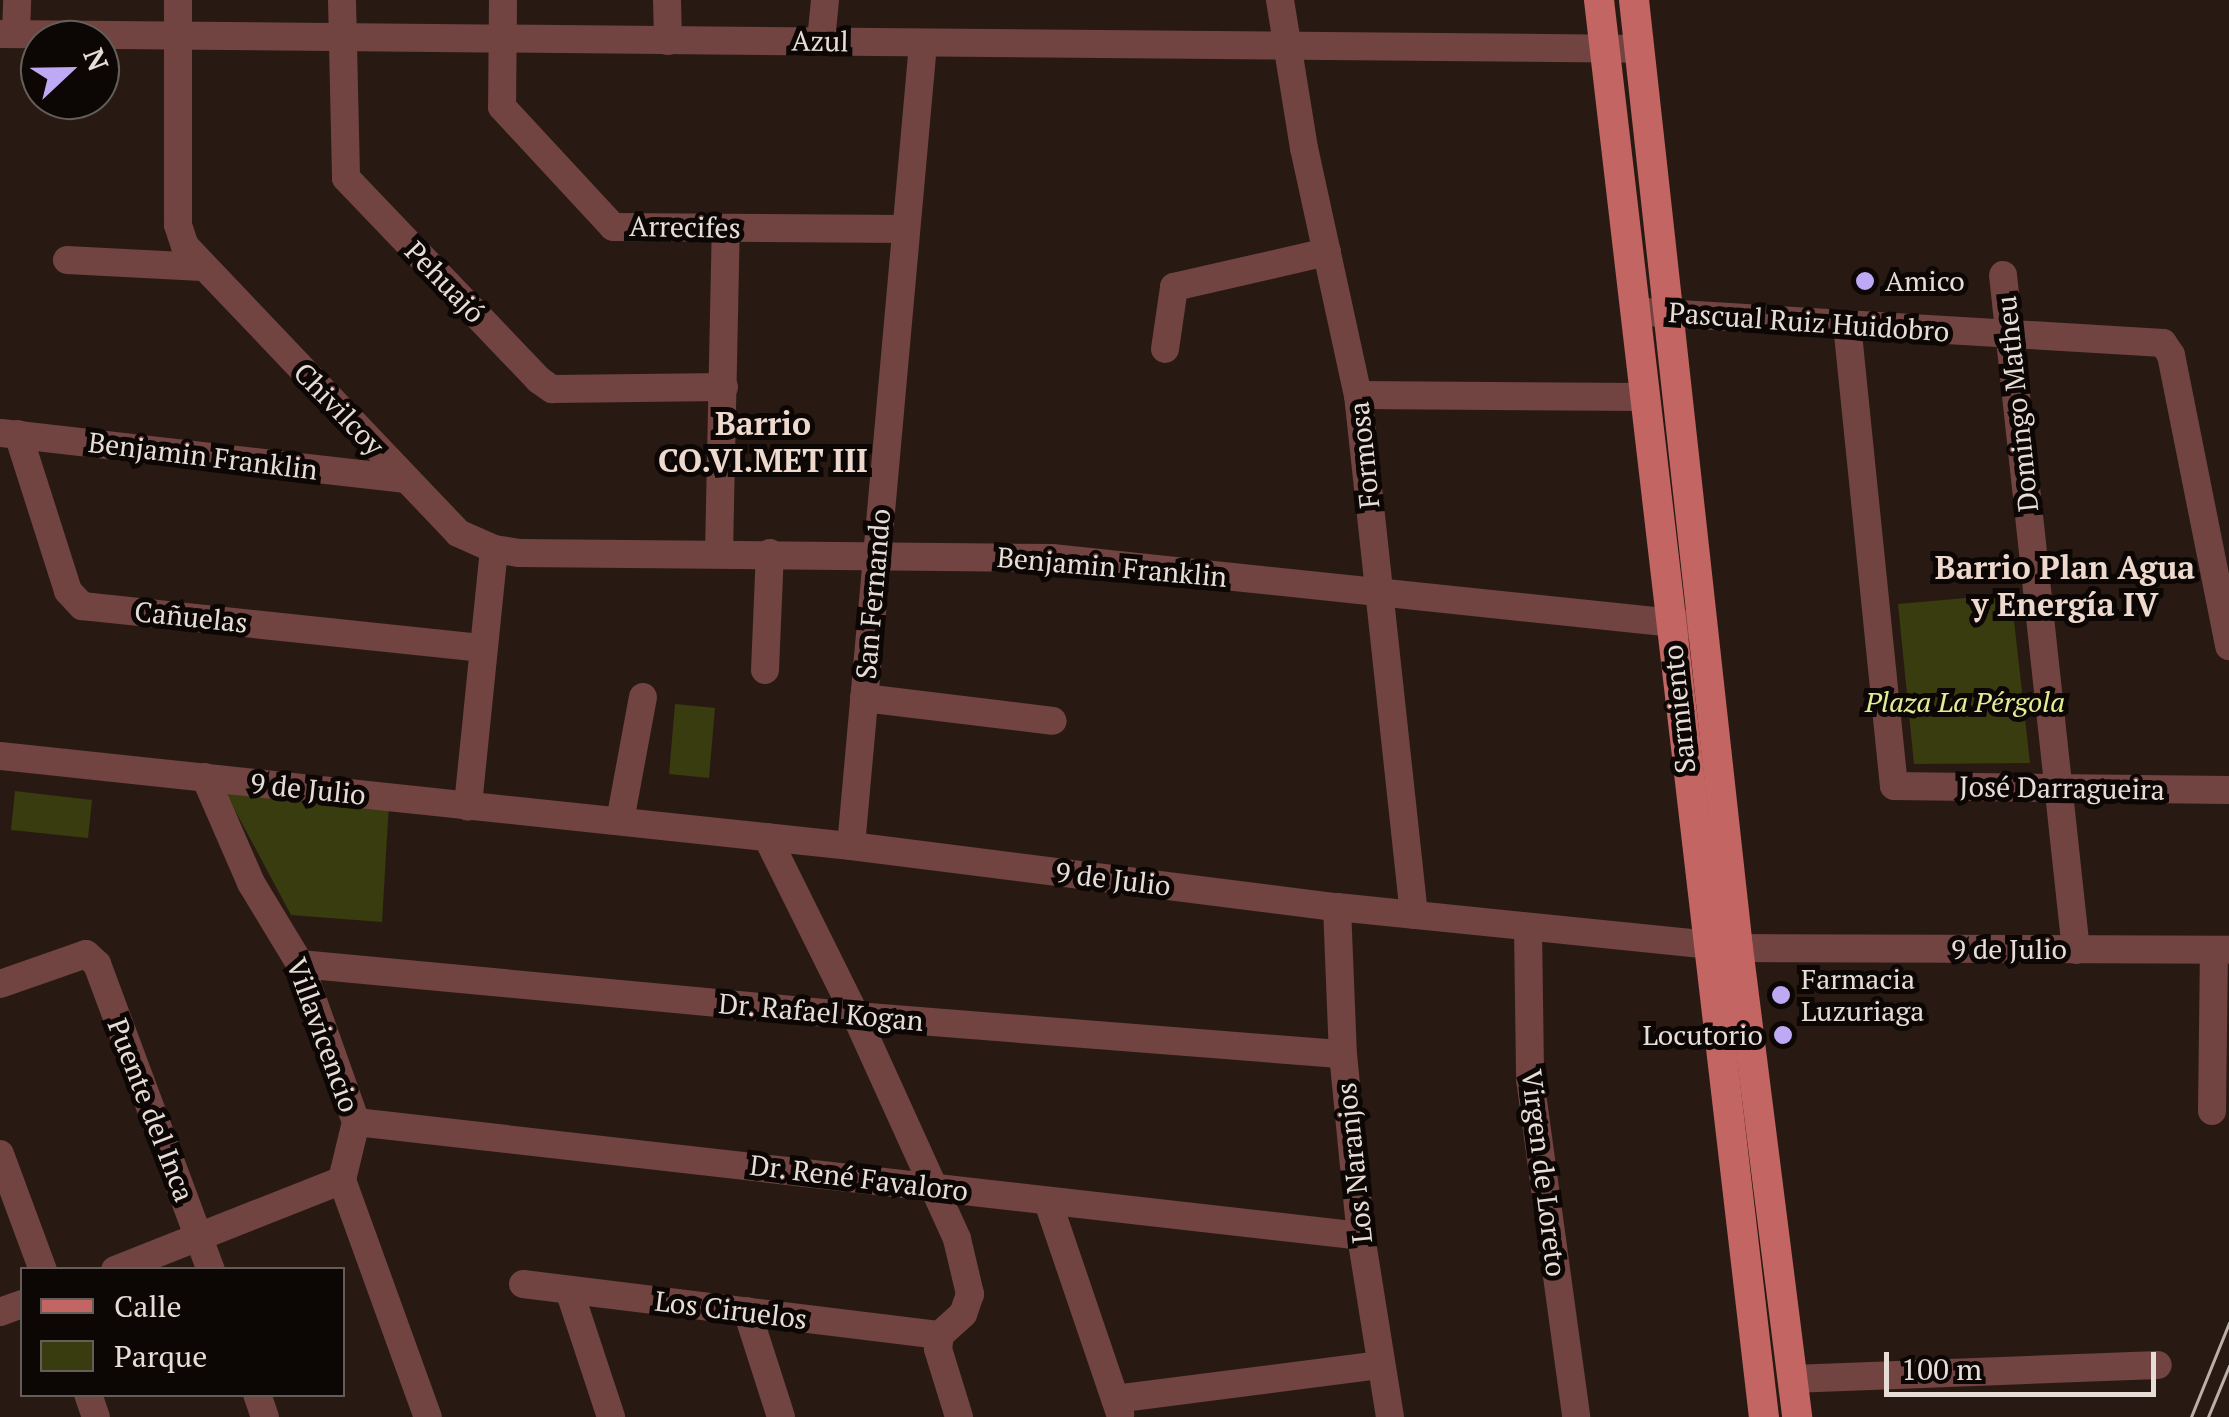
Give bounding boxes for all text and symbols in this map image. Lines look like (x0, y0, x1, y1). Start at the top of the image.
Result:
north arrow (20, 20, 120, 120)
street label: Azul (791, 24, 849, 58)
text: N (75, 43, 118, 76)
street label: Arrecifes (629, 209, 741, 245)
street label: Pehuajó (398, 234, 492, 330)
place label: Amico (1885, 264, 1965, 298)
marker: Amico (1854, 270, 1876, 292)
street label: Domingo Matheu (1989, 294, 2045, 514)
street label: Pascual Ruiz Huidobro (1667, 295, 1951, 349)
street label: Chivilcoy (287, 356, 391, 462)
street label: Formosa (1342, 400, 1386, 510)
district label: Barrio CO.VI.MET III (658, 405, 868, 480)
street label: Benjamin Franklin (86, 425, 320, 487)
street label: San Fernando (849, 507, 897, 681)
street label: Benjamin Franklin (996, 540, 1228, 594)
district label: Barrio Plan Agua y Energía IV (1935, 549, 2195, 624)
street label: Cañuelas (133, 594, 249, 640)
street label: Sarmiento (1656, 643, 1702, 775)
park label: Plaza La Pérgola (1865, 685, 2065, 719)
street label: 9 de Julio (249, 766, 367, 812)
street label: José Darragueira (1959, 769, 2165, 807)
street label: 9 de Julio (1053, 855, 1173, 903)
street label: 9 de Julio (1951, 932, 2067, 966)
street label: Villavicencio (280, 953, 366, 1117)
place label: Farmacia Luzuriaga (1801, 962, 1924, 1028)
marker: Farmacia Luzuriaga (1770, 984, 1792, 1006)
street label: Dr. Rafael Kogan (717, 986, 925, 1038)
street label: Puente del Inca (101, 1014, 201, 1206)
place label: Locutorio (1642, 1018, 1763, 1052)
marker: Locutorio (1772, 1024, 1794, 1046)
street label: Virgen de Loreto (1515, 1067, 1573, 1279)
street label: Los Naranjos (1329, 1081, 1379, 1245)
street label: Dr. René Favaloro (747, 1148, 971, 1208)
legend (20, 1267, 345, 1397)
street label: Los Ciruelos (653, 1284, 809, 1336)
text: Calle (114, 1286, 182, 1326)
scale bar (1889, 1332, 2162, 1394)
text: Parque (114, 1336, 207, 1376)
text: 100 m (1901, 1349, 1982, 1389)

